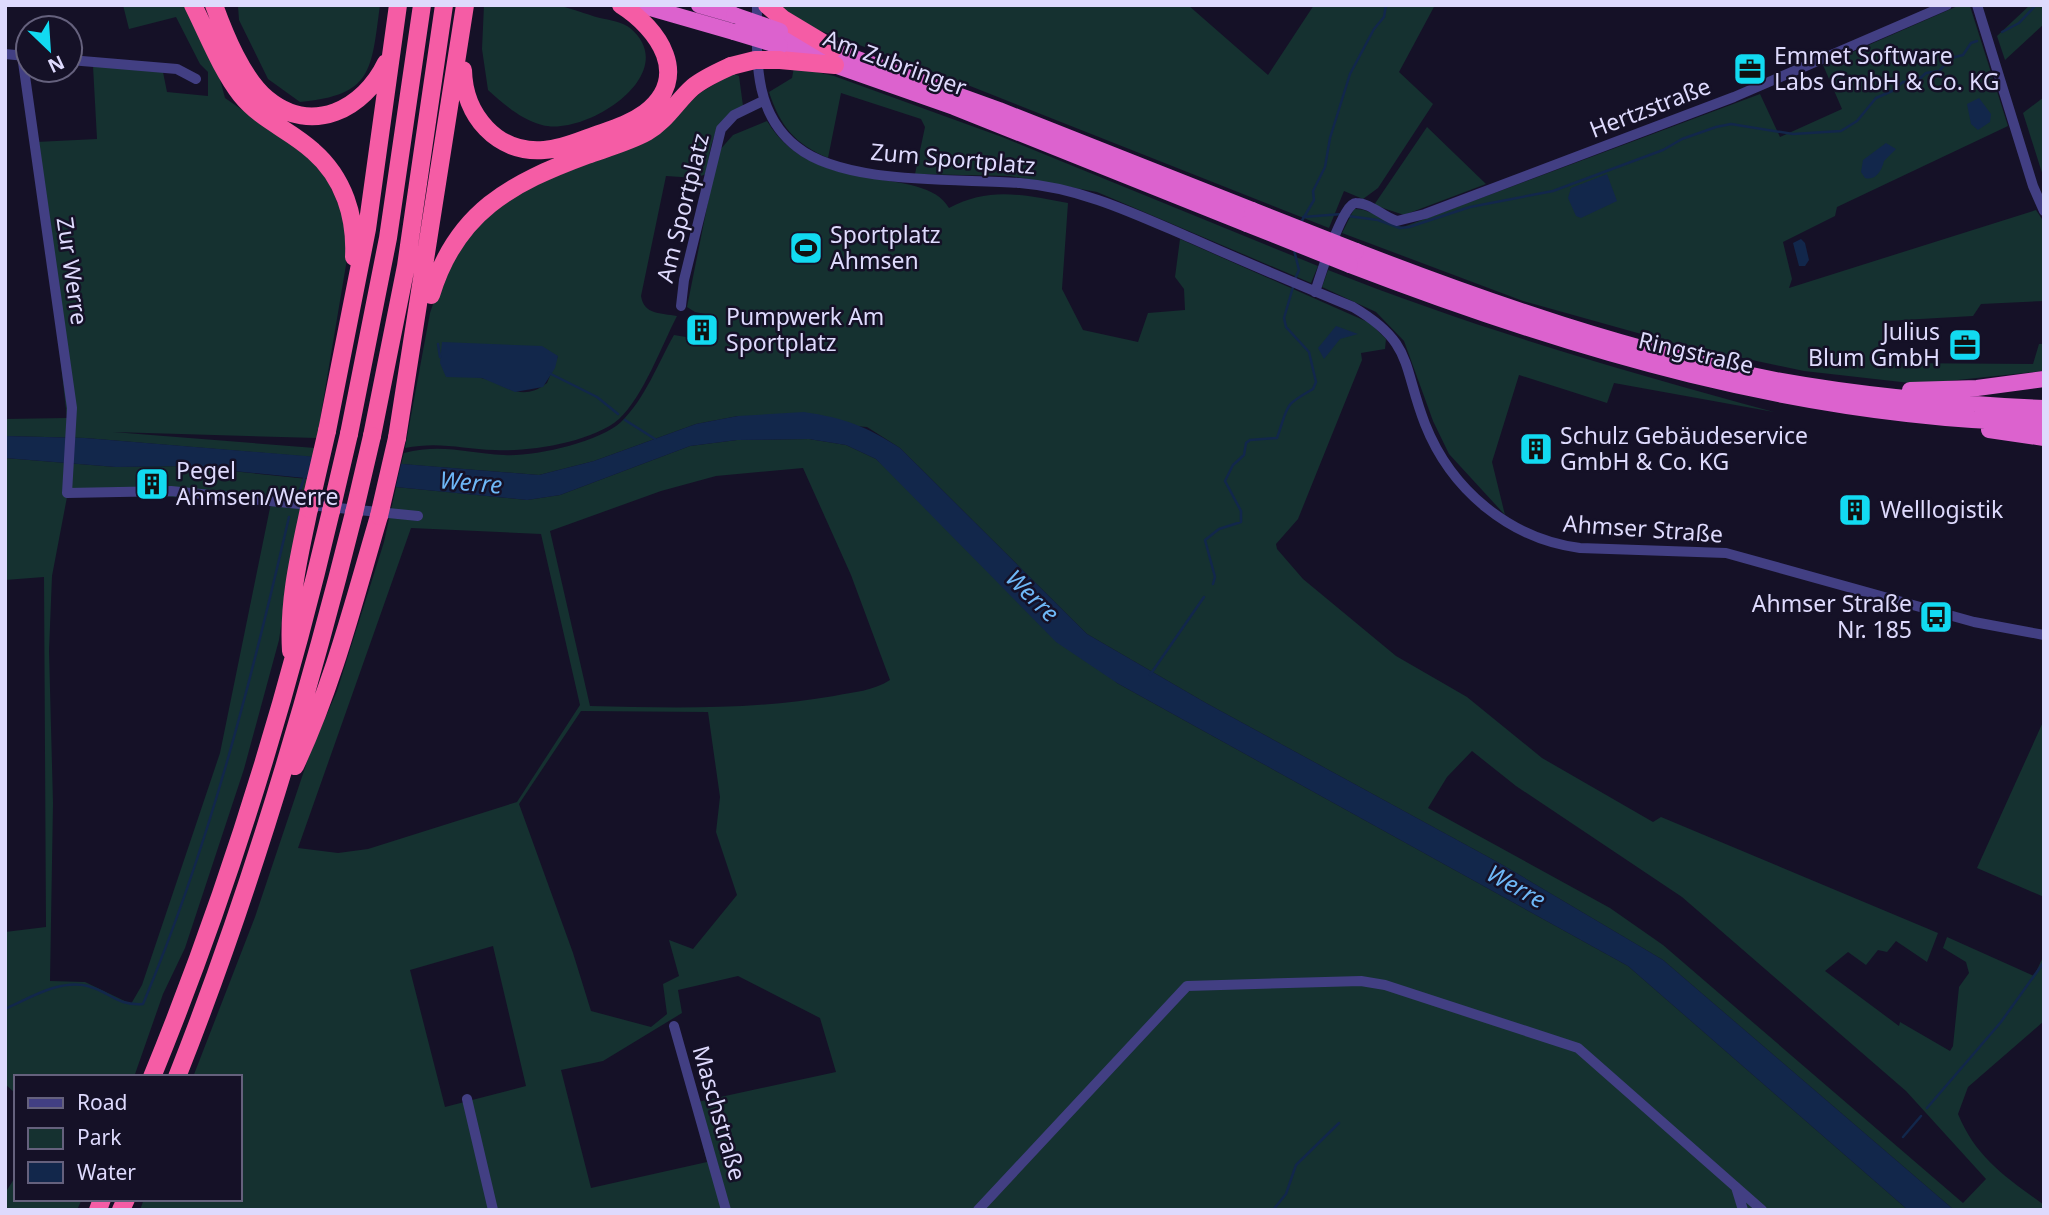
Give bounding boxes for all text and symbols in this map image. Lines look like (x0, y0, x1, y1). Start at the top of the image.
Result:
north arrow (14, 14, 84, 84)
street label: Am Zubringer (819, 21, 972, 103)
place label: Emmet Software Labs GmbH & Co. KG (1774, 39, 1999, 97)
text: N (44, 49, 69, 79)
office icon: Emmet Software Labs GmbH & Co. KG (1731, 50, 1769, 88)
street label: Hertzstraße (1584, 69, 1715, 145)
street label: Am Sportplatz (648, 130, 716, 286)
street label: Zum Sportplatz (869, 135, 1037, 181)
street label: Zur Werre (50, 215, 96, 327)
place label: Sportplatz Ahmsen (830, 218, 941, 276)
sports icon: Sportplatz Ahmsen (787, 229, 825, 267)
place label: Pumpwerk Am Sportplatz (726, 300, 884, 358)
building icon: Pumpwerk Am Sportplatz (683, 311, 721, 349)
place label: Julius Blum GmbH (1808, 315, 1940, 373)
street label: Ringstraße (1635, 323, 1757, 381)
office icon: Julius Blum GmbH (1946, 326, 1984, 364)
place label: Schulz Gebäudeservice GmbH & Co. KG (1560, 419, 1808, 477)
building icon: Schulz Gebäudeservice GmbH & Co. KG (1517, 430, 1555, 468)
place label: Pegel Ahmsen/Werre (176, 454, 339, 512)
water label: Werre (438, 462, 504, 501)
building icon: Pegel Ahmsen/Werre (133, 465, 171, 503)
building icon: Welllogistik (1836, 491, 1874, 529)
place label: Welllogistik (1880, 493, 2004, 525)
street label: Ahmser Straße (1562, 506, 1724, 550)
water label: Werre (999, 561, 1067, 629)
place label: Ahmser Straße Nr. 185 (1752, 587, 1912, 645)
bus stop icon: Ahmser Straße Nr. 185 (1917, 598, 1955, 636)
water label: Werre (1481, 856, 1552, 915)
street label: Maschstraße (685, 1042, 754, 1184)
legend (14, 1075, 242, 1201)
text: Road (77, 1088, 127, 1116)
text: Park (77, 1123, 122, 1151)
text: Water (77, 1158, 136, 1186)

